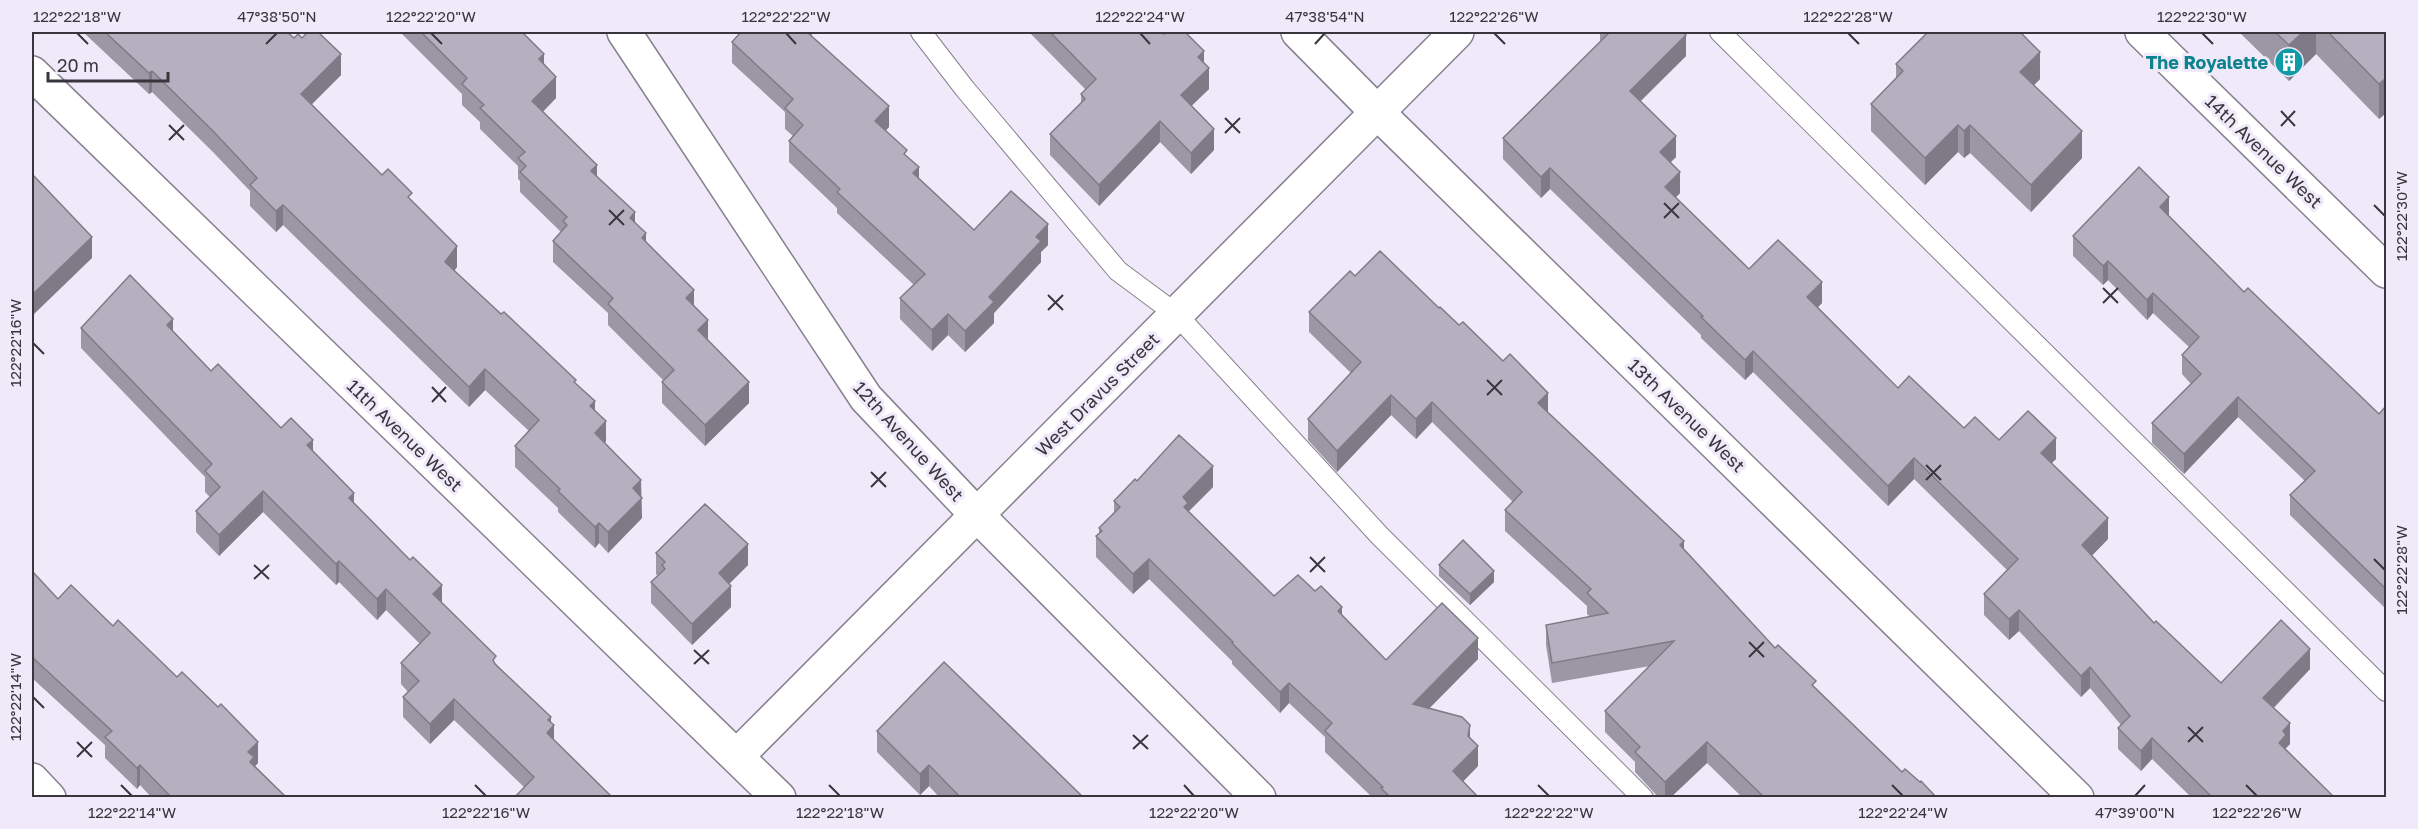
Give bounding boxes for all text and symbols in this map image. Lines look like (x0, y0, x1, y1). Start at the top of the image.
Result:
text: 122°22'18"W (33, 7, 121, 25)
text: 47°38'50"N (237, 7, 317, 25)
text: 122°22'20"W (386, 7, 476, 25)
text: 122°22'22"W (741, 7, 831, 25)
text: 122°22'24"W (1095, 7, 1185, 25)
text: 47°38'54"N (1285, 7, 1365, 25)
text: 122°22'26"W (1449, 7, 1539, 25)
text: 122°22'28"W (1803, 7, 1893, 25)
text: 122°22'30"W (2157, 7, 2247, 25)
scale bar (48, 45, 168, 83)
building icon: The Royalette (2273, 46, 2305, 78)
place label: The Royalette (2146, 51, 2268, 73)
text: 20 m (57, 54, 99, 76)
street label: 14th Avenue West (2201, 90, 2327, 212)
text: 122°22'30"W (2392, 171, 2410, 261)
text: 122°22'16"W (6, 299, 24, 387)
street label: West Dravus Street (1031, 328, 1163, 460)
street label: 13th Avenue West (1624, 354, 1750, 476)
street label: 11th Avenue West (343, 374, 467, 496)
street label: 12th Avenue West (849, 377, 969, 505)
text: 122°22'28"W (2392, 525, 2410, 615)
text: 122°22'14"W (6, 653, 24, 741)
text: 122°22'14"W (88, 803, 176, 821)
text: 122°22'16"W (442, 803, 530, 821)
text: 122°22'18"W (796, 803, 884, 821)
text: 122°22'20"W (1149, 803, 1239, 821)
text: 122°22'22"W (1504, 803, 1594, 821)
text: 122°22'24"W (1858, 803, 1948, 821)
text: 47°39'00"N (2095, 803, 2175, 821)
text: 122°22'26"W (2212, 803, 2302, 821)

